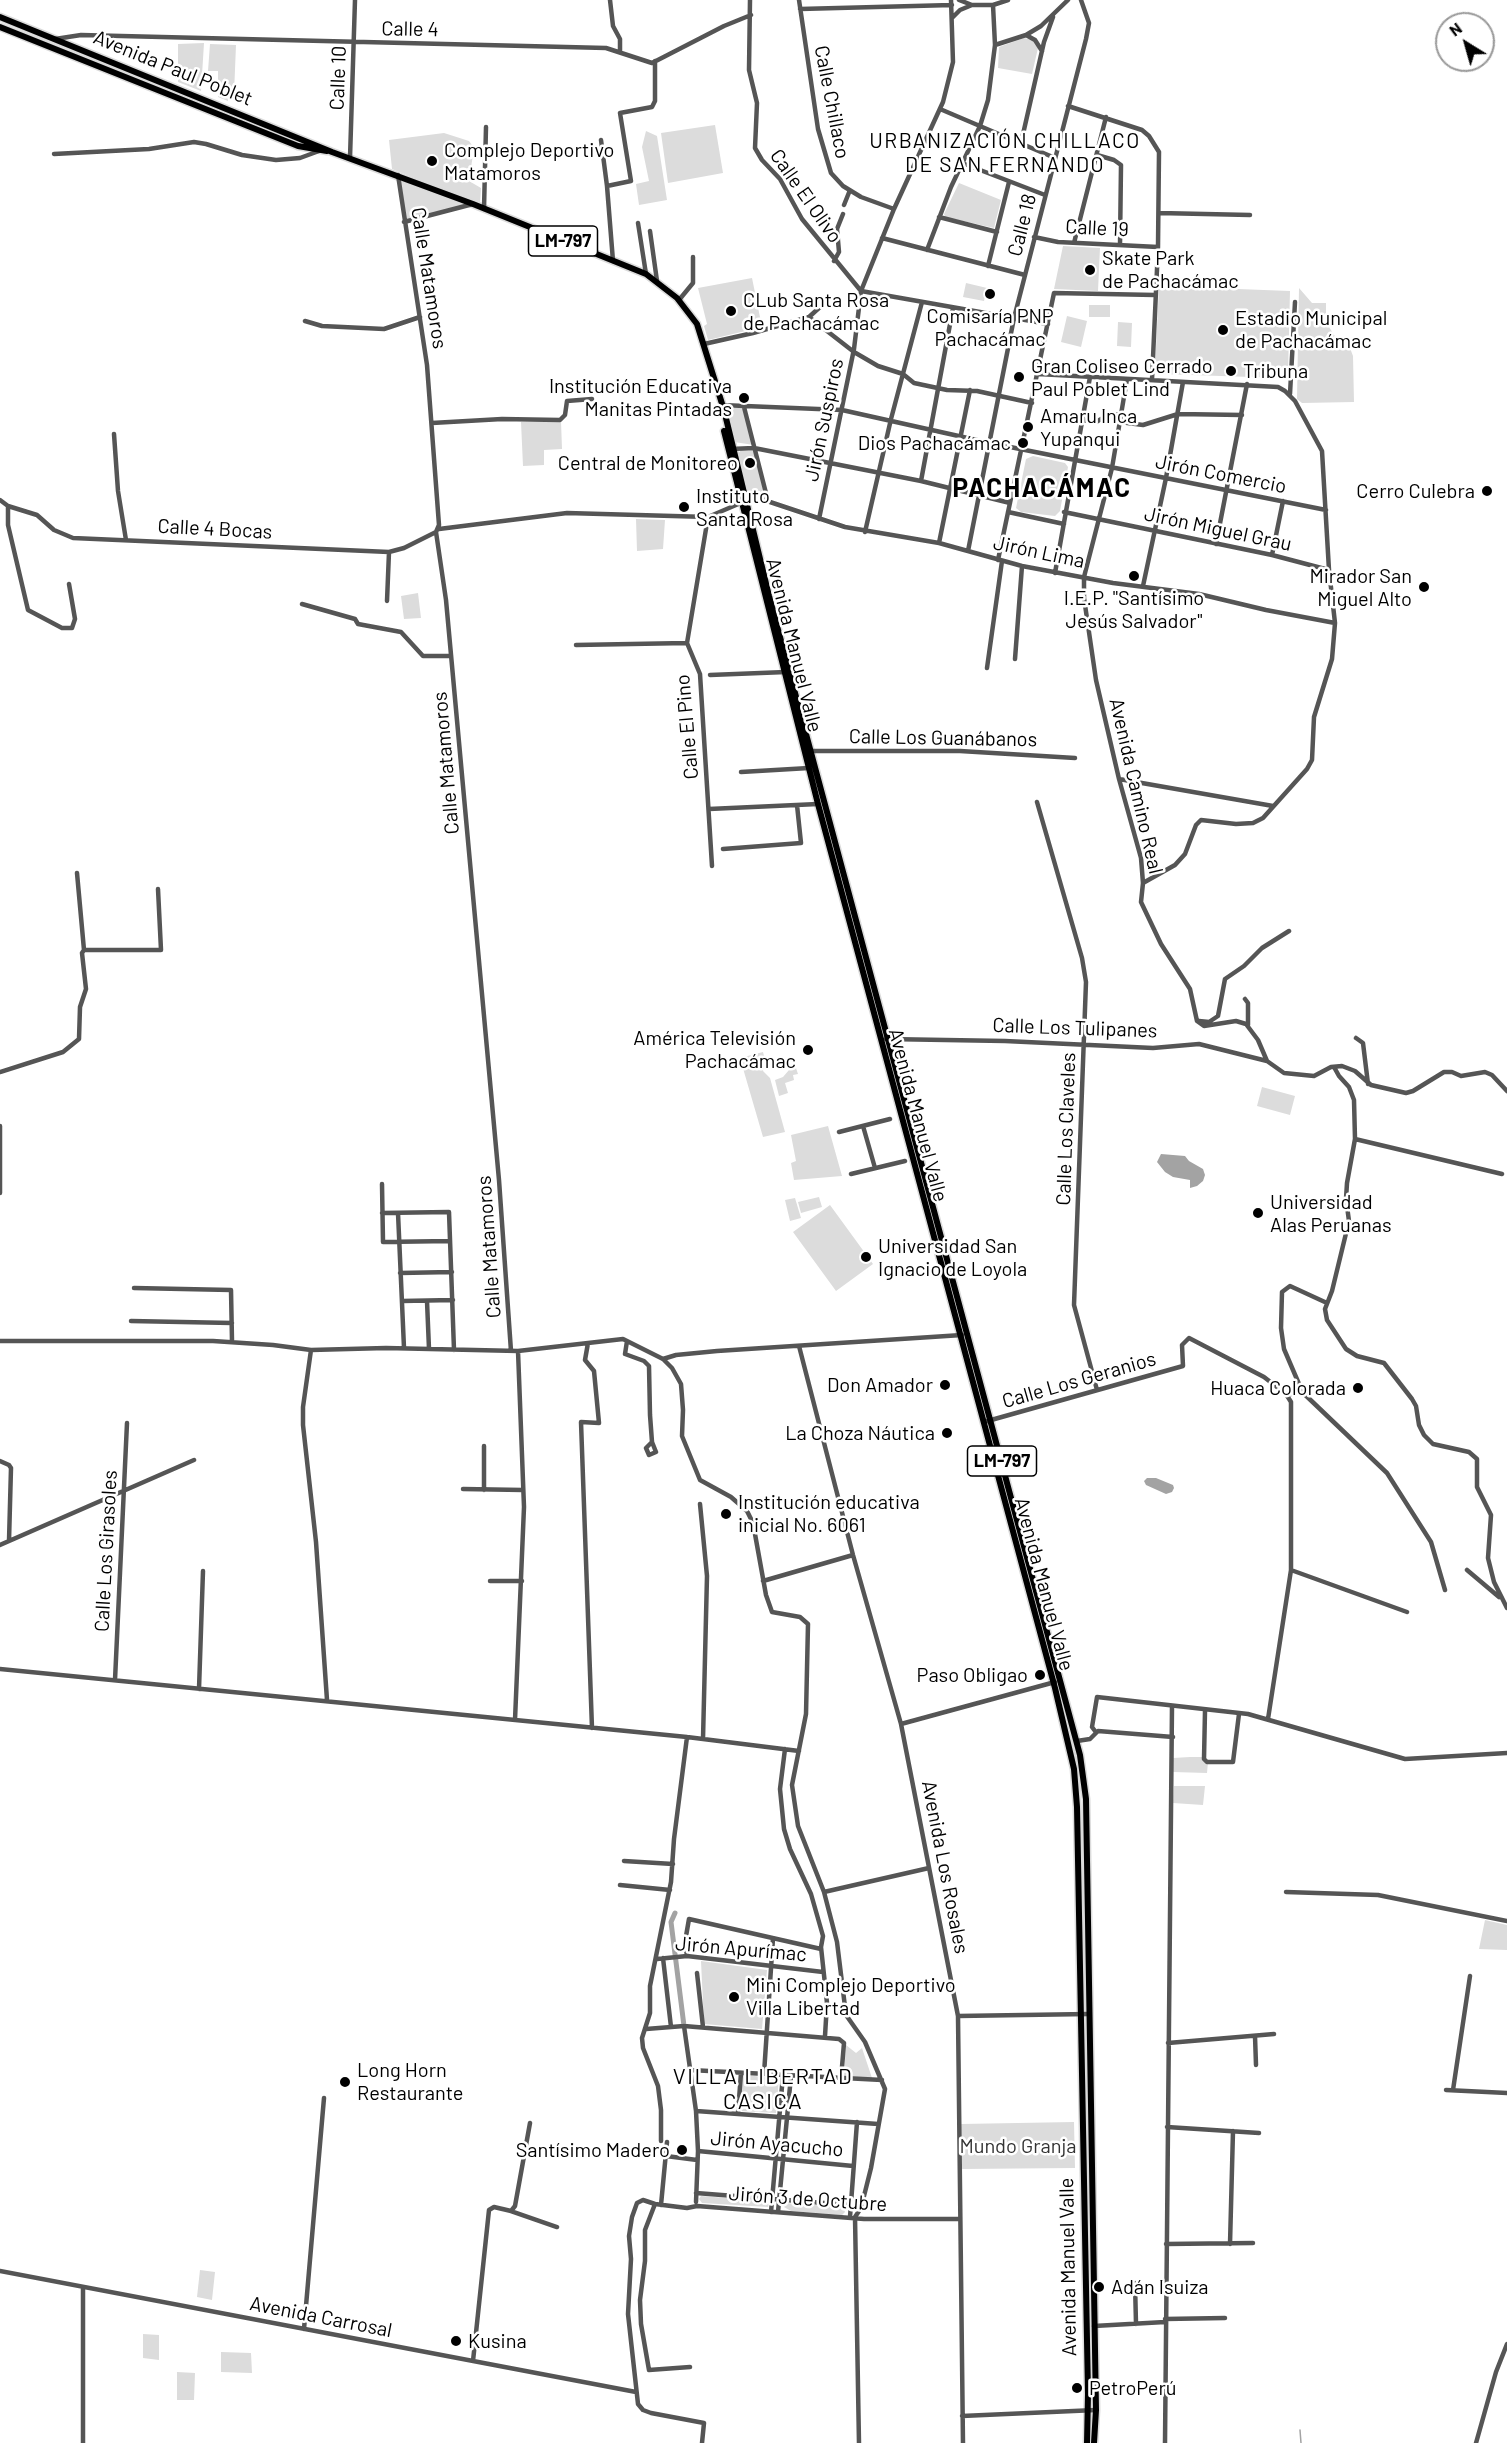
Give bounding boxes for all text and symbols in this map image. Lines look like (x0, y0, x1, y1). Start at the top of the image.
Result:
north arrow (1435, 12, 1495, 72)
street label: Calle 4 (381, 17, 439, 41)
text: N (1445, 18, 1465, 40)
street label: Avenida Paul Poblet (90, 25, 256, 111)
street label: Calle Chillaco (809, 43, 855, 161)
street label: Calle 10 (325, 45, 351, 111)
district label: URBANIZACIÓN CHILLACO DE SAN FERNANDO (869, 128, 1141, 178)
place label: Complejo Deportivo Matamoros (444, 138, 614, 185)
street label: Calle El Olivo (765, 144, 847, 248)
marker: Complejo Deportivo Matamoros (425, 154, 439, 168)
street label: Calle 18 (1003, 191, 1041, 259)
street label: Calle Matamoros (406, 205, 452, 351)
street label: Calle 19 (1065, 214, 1129, 242)
road number: LM-797 (528, 226, 598, 256)
place label: Skate Park de Pachacámac (1102, 246, 1239, 293)
marker: Skate Park de Pachacámac (1083, 263, 1097, 277)
marker: Comisaría PNP Pachacámac (983, 287, 997, 301)
place label: CLub Santa Rosa de Pachacámac (743, 288, 889, 335)
marker: CLub Santa Rosa de Pachacámac (724, 304, 738, 318)
place label: Comisaría PNP Pachacámac (926, 304, 1054, 351)
place label: Estadio Municipal de Pachacámac (1235, 306, 1387, 353)
marker: Estadio Municipal de Pachacámac (1216, 323, 1230, 337)
place label: Gran Coliseo Cerrado Paul Poblet Lind (1031, 354, 1213, 401)
street label: Jirón Suspiros (799, 356, 849, 484)
place label: Tribuna (1243, 359, 1308, 383)
marker: Tribuna (1224, 364, 1238, 378)
marker: Gran Coliseo Cerrado Paul Poblet Lind (1012, 370, 1026, 384)
place label: Institución Educativa Manitas Pintadas (549, 374, 732, 421)
marker: Institución Educativa Manitas Pintadas (737, 391, 751, 405)
place label: Amaru Inca Yupanqui (1040, 404, 1137, 451)
marker: Amaru Inca Yupanqui (1021, 420, 1035, 434)
place label: Dios Pachacámac (858, 431, 1011, 455)
marker: Dios Pachacámac (1016, 436, 1030, 450)
street label: Jirón Comercio (1153, 450, 1289, 498)
place label: Central de Monitoreo (558, 451, 738, 475)
marker: Central de Monitoreo (743, 456, 757, 470)
district label: PACHACÁMAC (952, 472, 1132, 504)
place label: Cerro Culebra (1356, 479, 1475, 503)
place label: Instituto Santa Rosa (696, 484, 793, 531)
marker: Cerro Culebra (1480, 484, 1494, 498)
marker: Instituto Santa Rosa (677, 500, 691, 514)
street label: Jirón Miguel Grau (1142, 502, 1294, 556)
street label: Calle 4 Bocas (157, 514, 273, 544)
street label: Jirón Lima (991, 531, 1087, 573)
street label: Avenida Manuel Valle (761, 555, 827, 735)
place label: Mirador San Miguel Alto (1309, 564, 1412, 611)
marker: I.E.P. "Santísimo Jesús Salvador" (1127, 569, 1141, 583)
marker: Mirador San Miguel Alto (1417, 580, 1431, 594)
place label: I.E.P. "Santísimo Jesús Salvador" (1064, 586, 1204, 633)
street label: Calle El Pino (670, 674, 704, 780)
street label: Calle Matamoros (428, 691, 464, 835)
street label: Avenida Camino Real (1104, 696, 1168, 876)
street label: Calle Los Guanábanos (849, 724, 1037, 752)
street label: Calle Los Tulipanes (992, 1013, 1158, 1043)
place label: América Televisión Pachacámac (633, 1026, 796, 1073)
street label: Avenida Manuel Valle (883, 1026, 953, 1204)
marker: América Televisión Pachacámac (801, 1043, 815, 1057)
street label: Calle Los Claveles (1051, 1052, 1081, 1206)
street label: Calle Matamoros (472, 1175, 506, 1319)
place label: Universidad Alas Peruanas (1270, 1190, 1392, 1237)
marker: Universidad Alas Peruanas (1251, 1206, 1265, 1220)
place label: Universidad San Ignacio de Loyola (878, 1234, 1027, 1281)
marker: Universidad San Ignacio de Loyola (859, 1250, 873, 1264)
street label: Calle Los Geranios (999, 1347, 1159, 1413)
place label: Don Amador (827, 1373, 933, 1397)
place label: Huaca Colorada (1210, 1376, 1346, 1400)
marker: Don Amador (938, 1378, 952, 1392)
marker: Huaca Colorada (1351, 1381, 1365, 1395)
place label: La Choza Náutica (785, 1421, 935, 1445)
marker: La Choza Náutica (940, 1426, 954, 1440)
road number: LM-797 (968, 1446, 1036, 1476)
street label: Calle Los Girasoles (90, 1469, 122, 1633)
place label: Institución educativa inicial No. 6061 (738, 1490, 920, 1537)
street label: Avenida Manuel Valle (1009, 1495, 1079, 1673)
marker: Institución educativa inicial No. 6061 (719, 1507, 733, 1521)
place label: Paso Obligao (917, 1663, 1028, 1687)
marker: Paso Obligao (1033, 1668, 1047, 1682)
street label: Avenida Los Rosales (916, 1778, 974, 1956)
street label: Jirón Apurímac (674, 1931, 808, 1967)
place label: Mini Complejo Deportivo Villa Libertad (746, 1973, 956, 2020)
marker: Mini Complejo Deportivo Villa Libertad (727, 1990, 741, 2004)
place label: Long Horn Restaurante (357, 2058, 463, 2105)
district label: VILLA LIBERTAD CASICA (673, 2064, 853, 2116)
marker: Long Horn Restaurante (338, 2075, 352, 2089)
street label: Jirón Ayacucho (710, 2126, 844, 2162)
park label: Mundo Granja (959, 2134, 1077, 2158)
place label: Santísimo Madero (516, 2138, 670, 2162)
marker: Santísimo Madero (675, 2143, 689, 2157)
street label: Avenida Manuel Valle (1054, 2178, 1082, 2356)
street label: Jirón 3 de Octubre (728, 2181, 888, 2217)
place label: Adán Isuiza (1111, 2275, 1209, 2299)
marker: Adán Isuiza (1092, 2280, 1106, 2294)
street label: Avenida Carrosal (248, 2291, 394, 2343)
place label: Kusina (468, 2329, 527, 2353)
marker: Kusina (449, 2334, 463, 2348)
place label: PetroPerú (1089, 2376, 1177, 2400)
marker: PetroPerú (1070, 2381, 1084, 2395)

